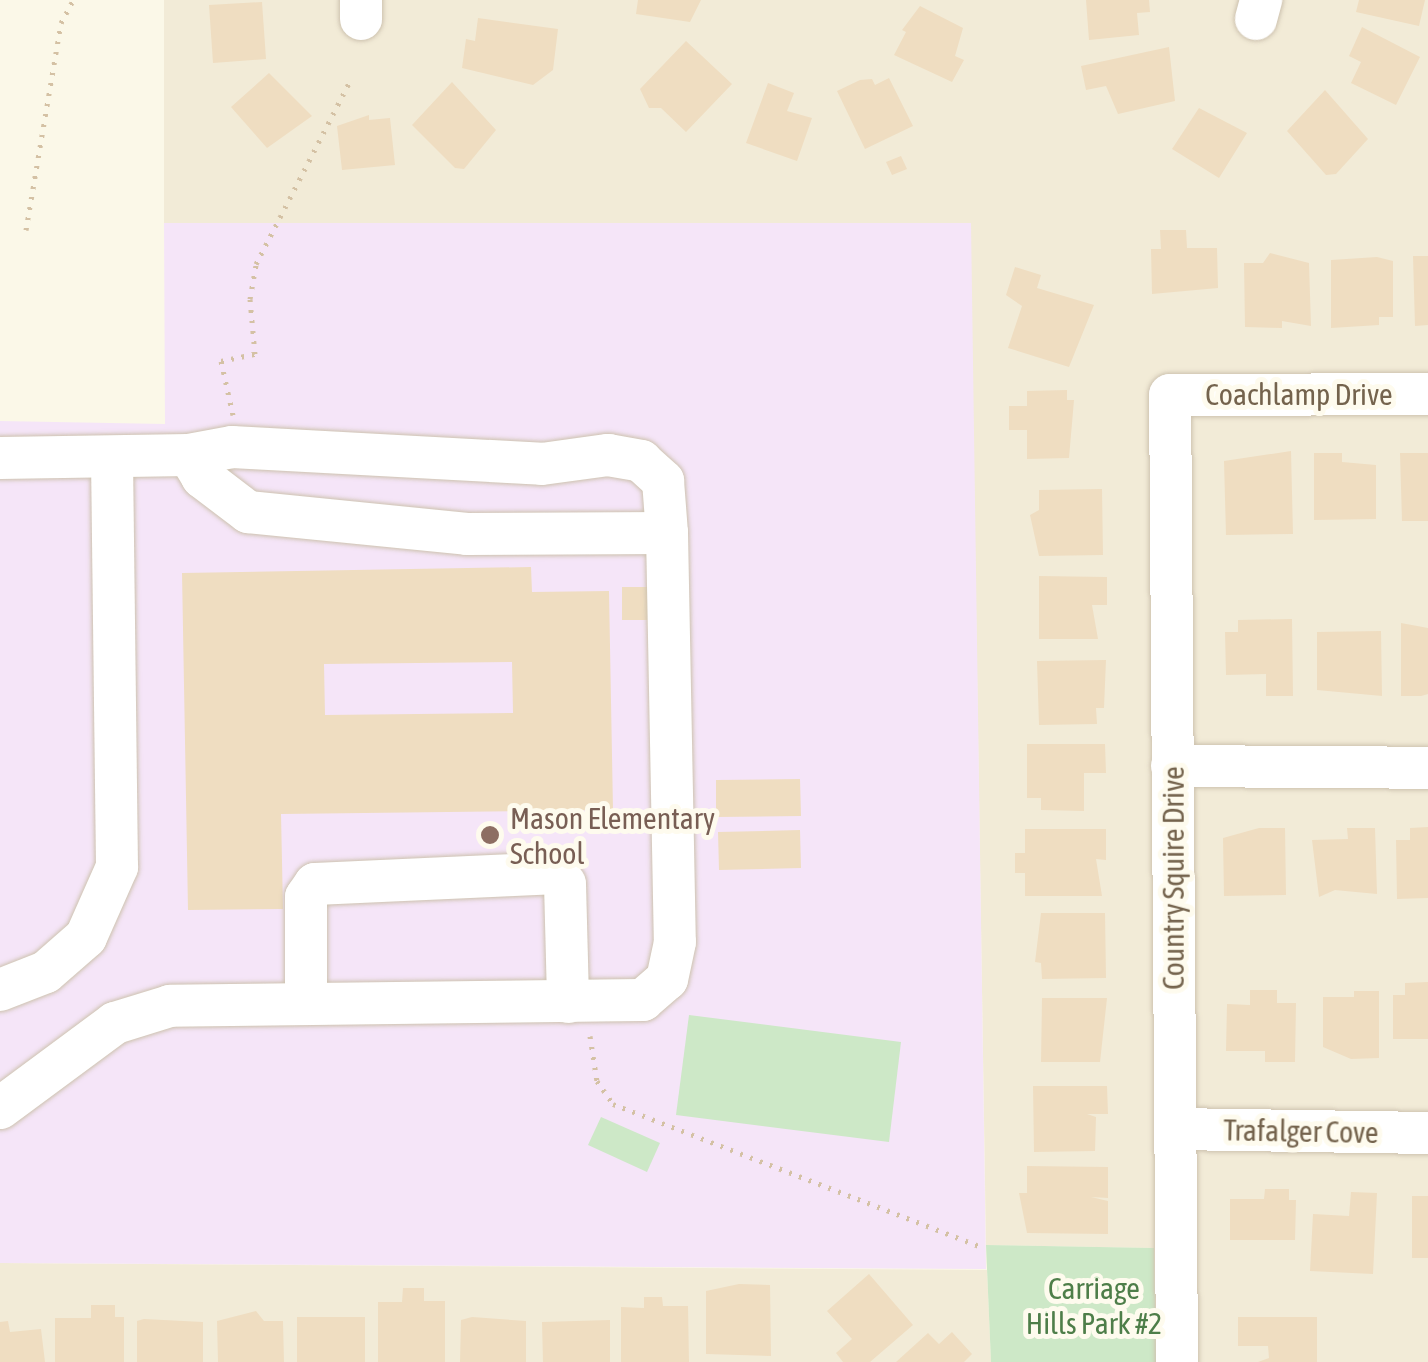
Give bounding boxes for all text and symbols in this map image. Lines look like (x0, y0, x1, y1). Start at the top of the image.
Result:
street label: Coachlamp Drive (1205, 376, 1393, 412)
street label: Country Squire Drive (1155, 766, 1191, 990)
place label: Mason Elementary School (510, 800, 715, 870)
marker: Mason Elementary School (479, 824, 501, 846)
street label: Trafalger Cove (1223, 1112, 1379, 1150)
park label: Carriage Hills Park #2 (1026, 1270, 1162, 1340)

